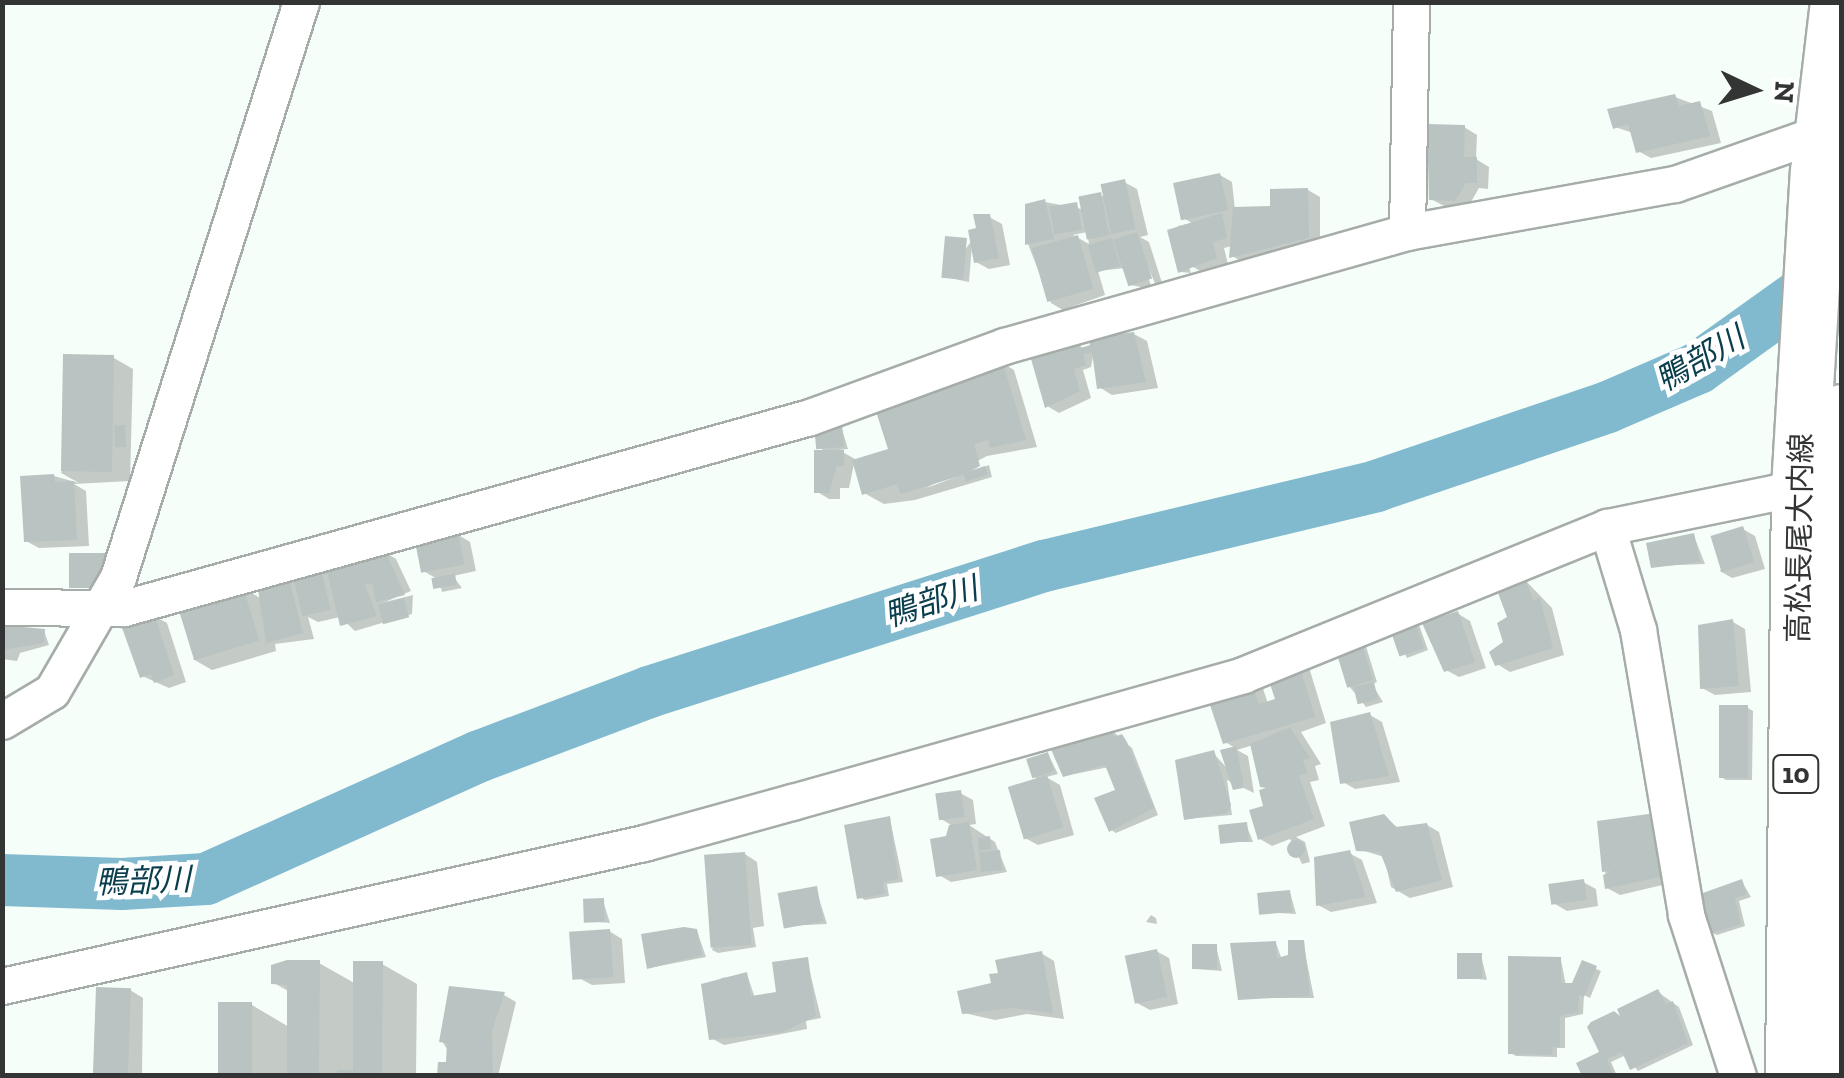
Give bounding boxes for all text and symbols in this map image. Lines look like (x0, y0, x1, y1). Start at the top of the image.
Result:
north arrow (1704, 40, 1804, 140)
text: N (1767, 80, 1802, 104)
water label: 鴨部川 (1649, 318, 1751, 400)
street label: 高松長尾大内線 (1780, 433, 1820, 643)
water label: 鴨部川 (879, 569, 983, 635)
road number: 10 (1771, 751, 1821, 797)
water label: 鴨部川 (94, 860, 192, 902)

